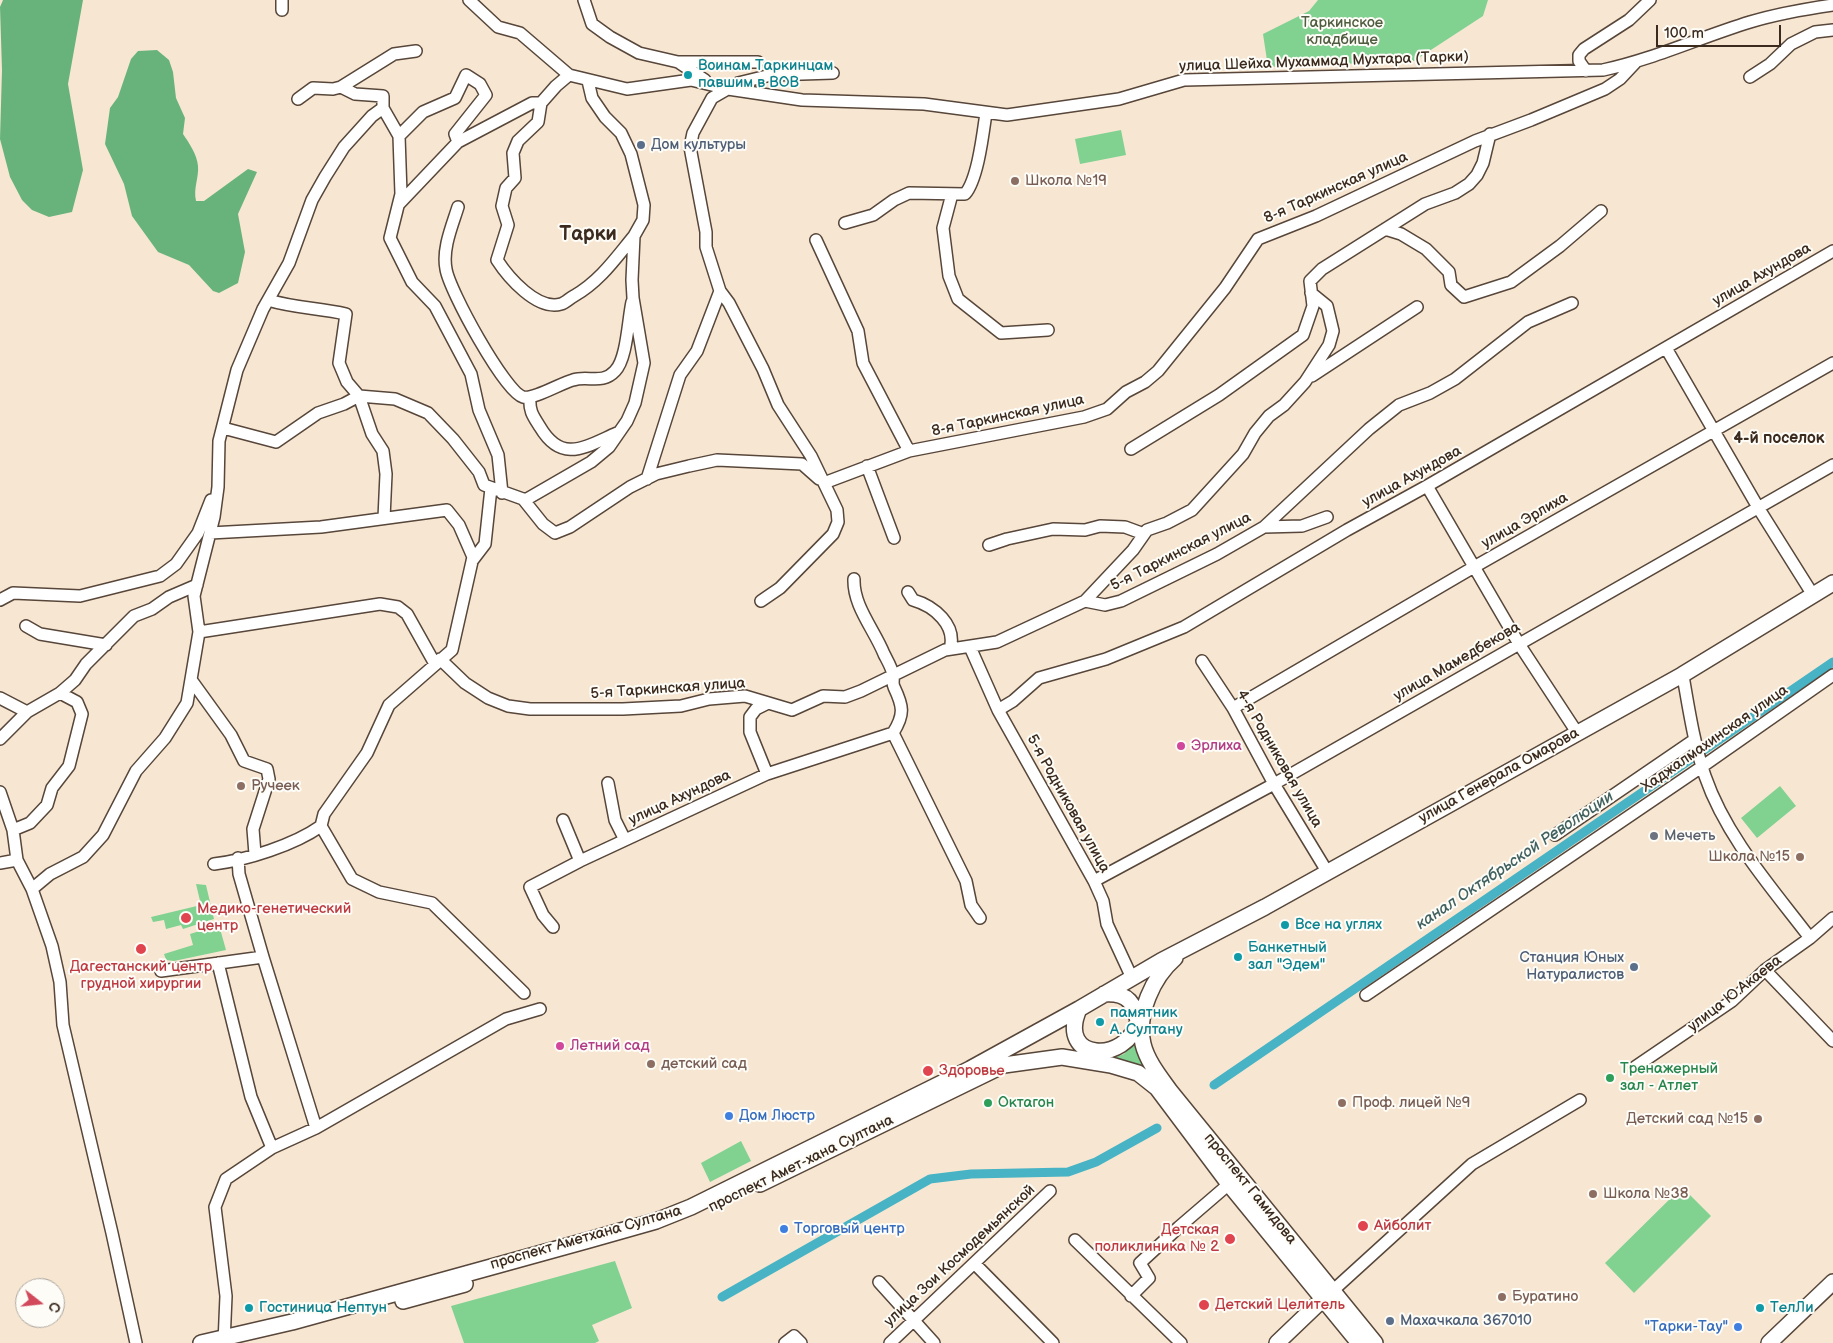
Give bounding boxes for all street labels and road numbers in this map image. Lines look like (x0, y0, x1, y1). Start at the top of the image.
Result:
street label: улица Шейха Мухаммад Мухтара (Тарки) (1179, 48, 1469, 76)
street label: 8-я Таркинская улица (1261, 148, 1411, 228)
street label: улица Ахундова (1710, 240, 1814, 310)
street label: 8-я Таркинская улица (930, 391, 1086, 441)
street label: улица Ахундова (1359, 442, 1465, 512)
street label: улица Эрлиха (1479, 489, 1571, 553)
street label: 5-я Таркинская улица (1108, 509, 1254, 595)
street label: улица Мамедбекова (1391, 618, 1523, 706)
street label: 5-я Таркинская улица (590, 675, 746, 703)
street label: Хаджалмахинская улица (1638, 681, 1792, 797)
street label: 4-я Родниковая улица (1232, 687, 1326, 831)
street label: улица Генерала Омарова (1416, 724, 1582, 828)
street label: 5-я Родниковая улица (1022, 732, 1114, 876)
street label: улица Ахундова (626, 766, 734, 830)
street label: улица Ю.Акаева (1685, 952, 1785, 1036)
street label: проспект Амет-хана Султана (706, 1111, 896, 1217)
street label: проспект Гамидова (1200, 1130, 1300, 1248)
street label: улица Зои Космодемьянской (881, 1181, 1039, 1331)
street label: проспект Аметхана Султана (488, 1202, 684, 1274)

